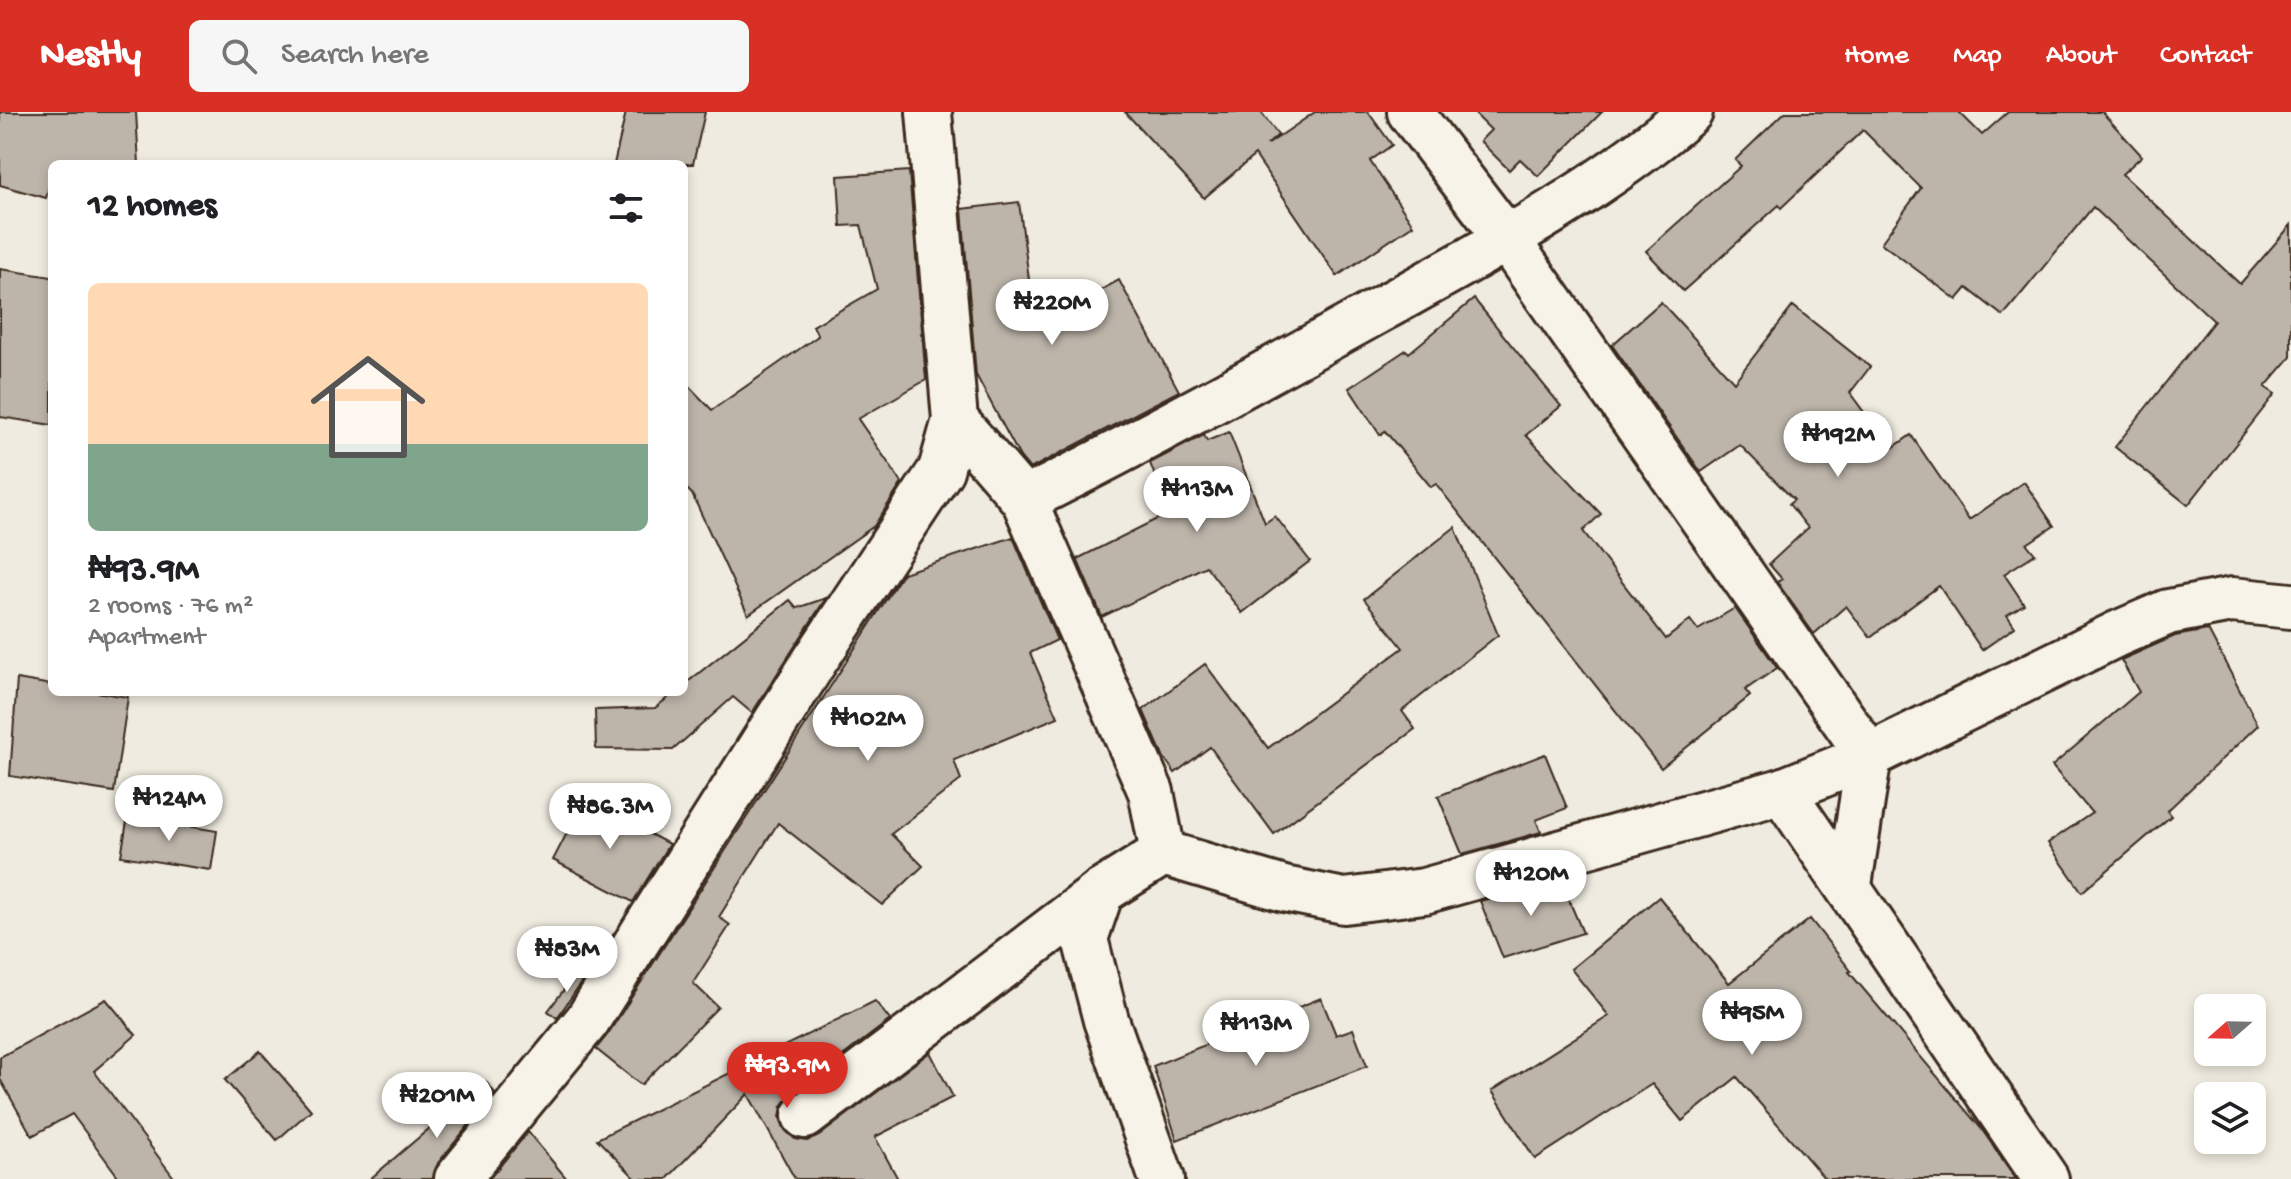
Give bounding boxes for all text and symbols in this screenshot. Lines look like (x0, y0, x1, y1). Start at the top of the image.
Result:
search box (189, 20, 749, 92)
text: Nestly (40, 34, 141, 78)
icon: search (217, 34, 261, 78)
text: Search here (281, 39, 429, 74)
text: Home (1844, 40, 1909, 73)
text: Map (1953, 40, 2002, 73)
text: About (2046, 40, 2116, 73)
text: Contact (2160, 40, 2251, 73)
icon: filters (604, 186, 648, 230)
text: 12 homes (88, 188, 217, 228)
pin: ₦220M (996, 279, 1108, 347)
text: ₦220M (1013, 289, 1091, 320)
icon: home (296, 335, 440, 479)
pin: ₦192M (1782, 411, 1894, 479)
text: ₦192M (1801, 421, 1875, 452)
pin: ₦113M (1141, 466, 1253, 534)
text: ₦113M (1161, 476, 1233, 507)
text: ₦93.9M (88, 552, 199, 592)
text: 2 rooms · 76 m² (88, 592, 253, 623)
text: Apartment (88, 623, 205, 654)
pin: ₦102M (812, 695, 924, 763)
text: ₦102M (831, 705, 905, 736)
pin: ₦124M (113, 775, 225, 843)
pin: ₦86.3M (545, 783, 675, 851)
text: ₦124M (133, 785, 205, 816)
text: ₦86.3M (567, 793, 653, 824)
pin: ₦120M (1475, 850, 1587, 918)
text: ₦120M (1494, 860, 1568, 891)
pin: ₦83M (520, 926, 614, 994)
text: ₦83M (535, 936, 599, 967)
pin: ₦95M (1705, 989, 1799, 1057)
north arrow (2194, 994, 2266, 1066)
map controls (2194, 994, 2266, 1154)
text: ₦95M (1720, 999, 1784, 1030)
pin: ₦113M (1200, 1000, 1312, 1068)
text: ₦113M (1220, 1010, 1292, 1041)
pin: ₦93.9M (722, 1042, 852, 1110)
text: ₦93.9M (745, 1052, 829, 1083)
pin: ₦201M (381, 1072, 493, 1140)
text: ₦201M (400, 1082, 474, 1113)
button: layers (2194, 1082, 2266, 1154)

